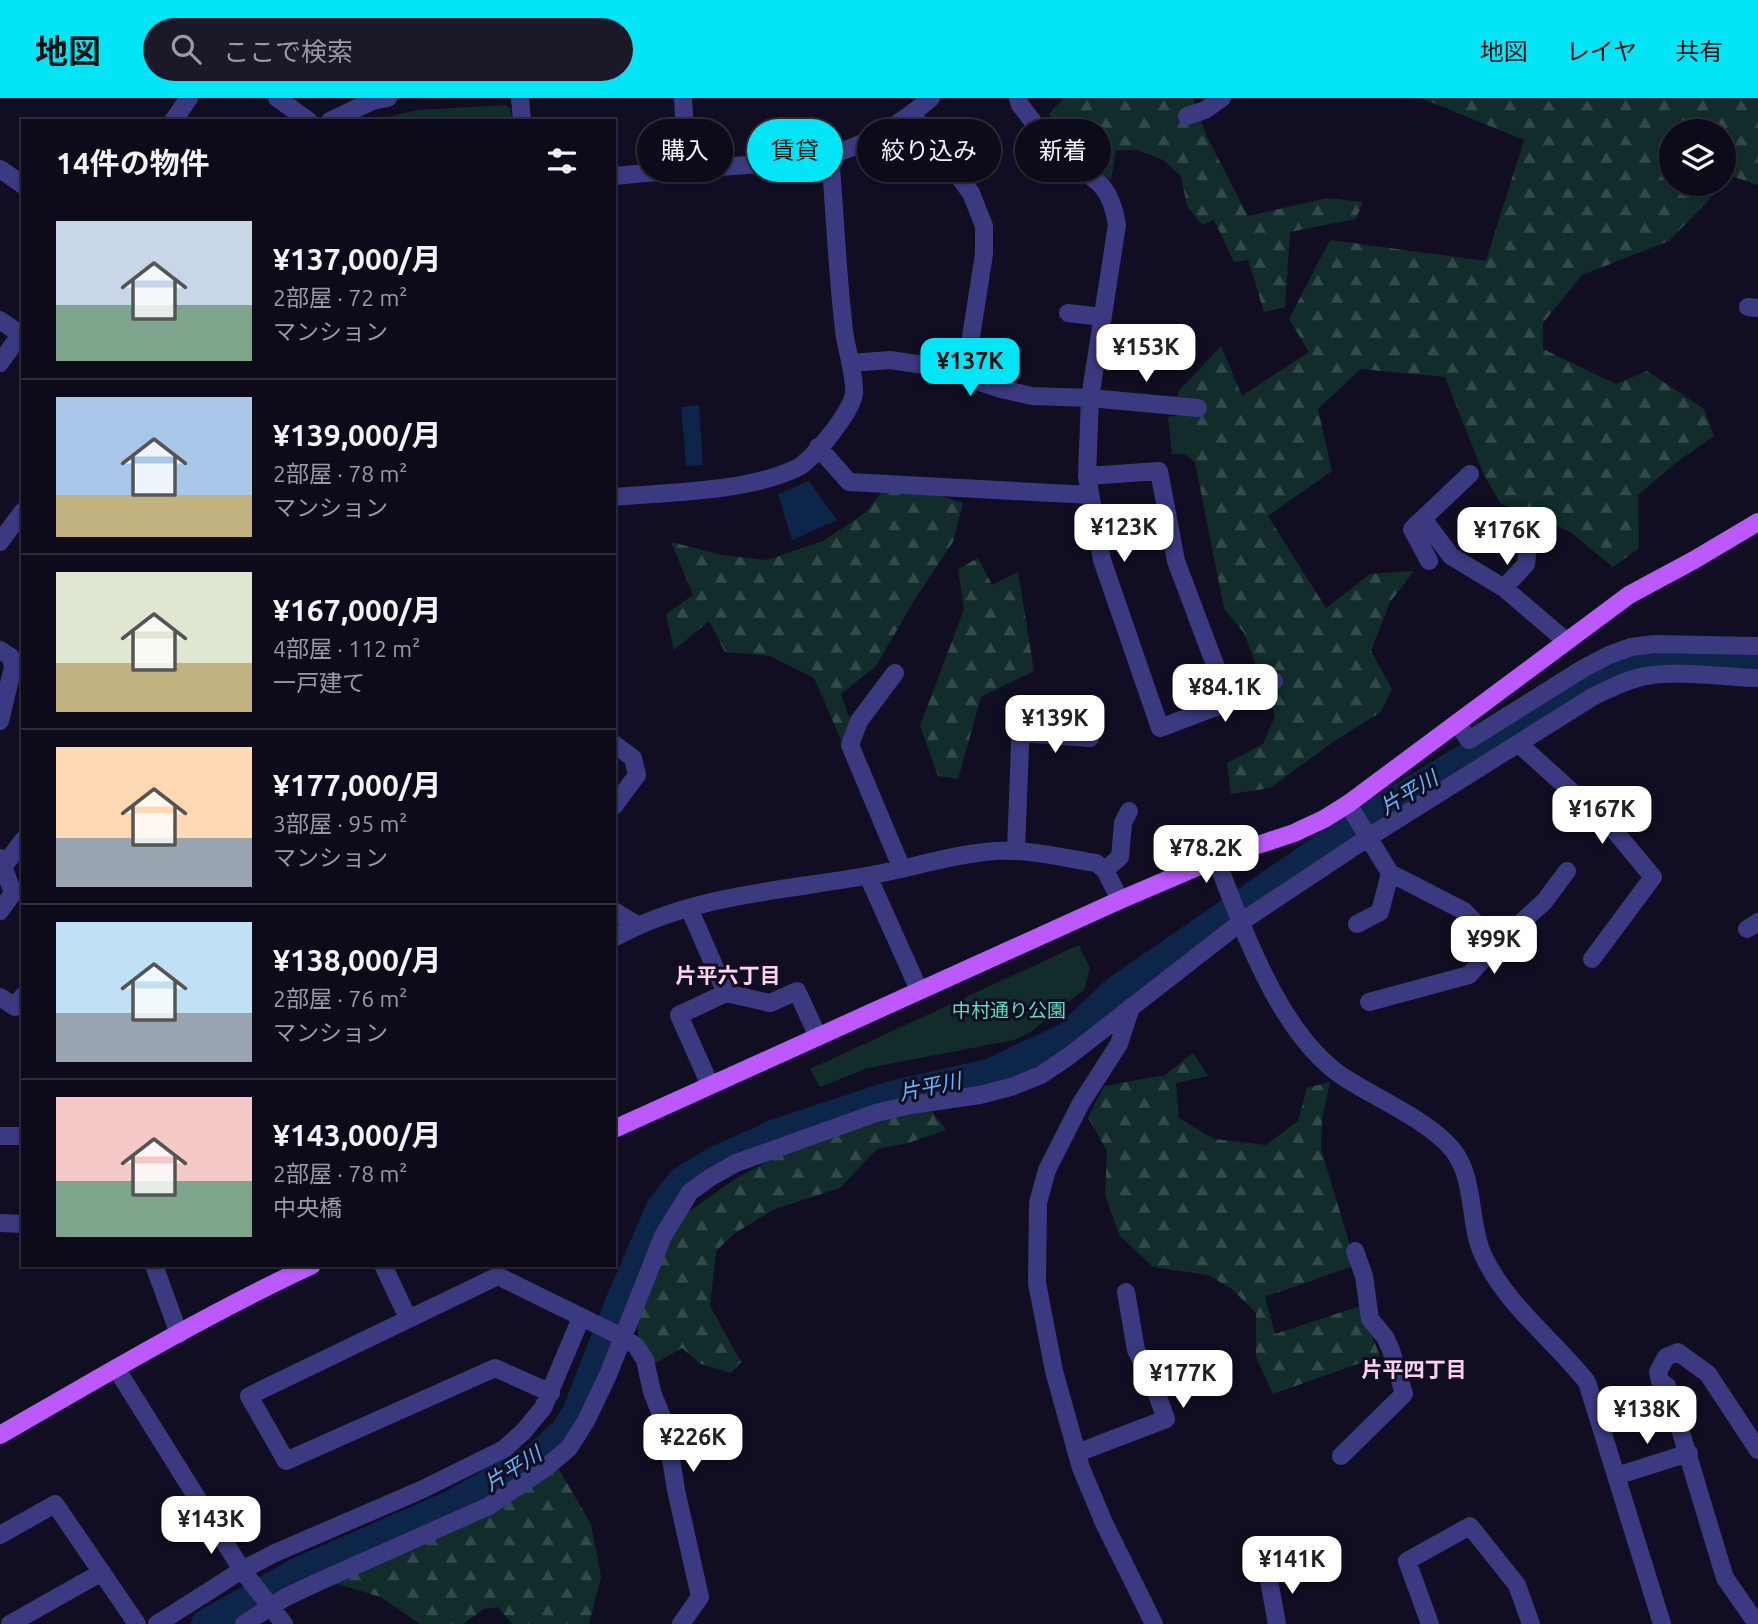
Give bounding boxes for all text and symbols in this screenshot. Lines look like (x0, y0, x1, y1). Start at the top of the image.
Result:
search box (143, 18, 633, 81)
icon: search (167, 30, 205, 68)
text: 地図 (35, 32, 101, 69)
text: ここで検索 (223, 37, 353, 66)
text: 地図 (1480, 38, 1528, 65)
text: レイヤ (1566, 38, 1637, 65)
text: 共有 (1675, 38, 1723, 65)
chip: 購入 (637, 119, 733, 182)
chip: 賃貸 (747, 119, 843, 182)
chip: 絞り込み (857, 119, 1001, 182)
chip: 新着 (1015, 119, 1111, 182)
map controls (1659, 119, 1736, 196)
button: layers (1659, 119, 1736, 196)
icon: filters (543, 142, 581, 180)
text: 14件の物件 (56, 146, 210, 180)
text: ¥137,000/月 (273, 242, 441, 276)
icon: home (112, 249, 196, 333)
text: 2部屋 · 72 m² (273, 285, 407, 310)
text: マンション (273, 319, 388, 344)
pin: ¥153K (1097, 324, 1195, 384)
text: ¥153K (1112, 334, 1180, 359)
pin: ¥137K (921, 338, 1019, 398)
text: ¥137K (936, 348, 1004, 373)
text: ¥139,000/月 (273, 418, 441, 452)
icon: home (112, 425, 196, 509)
text: 2部屋 · 78 m² (273, 461, 407, 486)
text: マンション (273, 495, 388, 520)
pin: ¥123K (1075, 504, 1173, 564)
pin: ¥176K (1458, 508, 1556, 567)
text: ¥123K (1090, 514, 1158, 539)
text: ¥176K (1473, 517, 1541, 542)
text: ¥167,000/月 (273, 593, 441, 627)
icon: home (112, 600, 196, 684)
text: 4部屋 · 112 m² (273, 636, 420, 661)
pin: ¥84.1K (1168, 664, 1282, 724)
text: 一戸建て (273, 670, 365, 695)
text: ¥84.1K (1189, 674, 1261, 699)
pin: ¥139K (1006, 696, 1104, 755)
text: ¥139K (1021, 705, 1089, 730)
water label: 片平川 (1375, 765, 1443, 819)
text: ¥177,000/月 (273, 768, 441, 802)
icon: home (112, 775, 196, 859)
pin: ¥167K (1553, 786, 1651, 846)
text: ¥167K (1568, 796, 1636, 821)
text: 3部屋 · 95 m² (273, 811, 407, 836)
pin: ¥78.2K (1149, 826, 1263, 885)
text: ¥78.2K (1170, 835, 1242, 860)
text: マンション (273, 845, 388, 870)
pin: ¥99K (1453, 916, 1535, 976)
text: ¥99K (1467, 926, 1521, 951)
text: ¥138,000/月 (273, 943, 441, 977)
icon: home (112, 950, 196, 1034)
district label: 片平六丁目 (676, 963, 781, 987)
text: 2部屋 · 76 m² (273, 986, 407, 1011)
park label: 中村通り公園 (952, 999, 1066, 1021)
text: マンション (273, 1020, 388, 1045)
water label: 片平川 (896, 1067, 965, 1104)
text: ¥143,000/月 (273, 1118, 441, 1152)
icon: home (112, 1125, 196, 1209)
text: 2部屋 · 78 m² (273, 1161, 407, 1186)
text: 中央橋 (273, 1195, 342, 1220)
pin: ¥177K (1134, 1350, 1232, 1410)
district label: 片平四丁目 (1362, 1357, 1467, 1381)
text: ¥177K (1149, 1360, 1217, 1385)
pin: ¥138K (1598, 1386, 1696, 1446)
text: ¥138K (1613, 1396, 1681, 1421)
pin: ¥226K (644, 1414, 742, 1474)
text: ¥226K (659, 1424, 727, 1449)
water label: 片平川 (479, 1440, 547, 1495)
pin: ¥143K (162, 1496, 260, 1556)
text: ¥143K (177, 1506, 245, 1531)
pin: ¥141K (1243, 1536, 1341, 1596)
text: ¥141K (1258, 1546, 1326, 1571)

